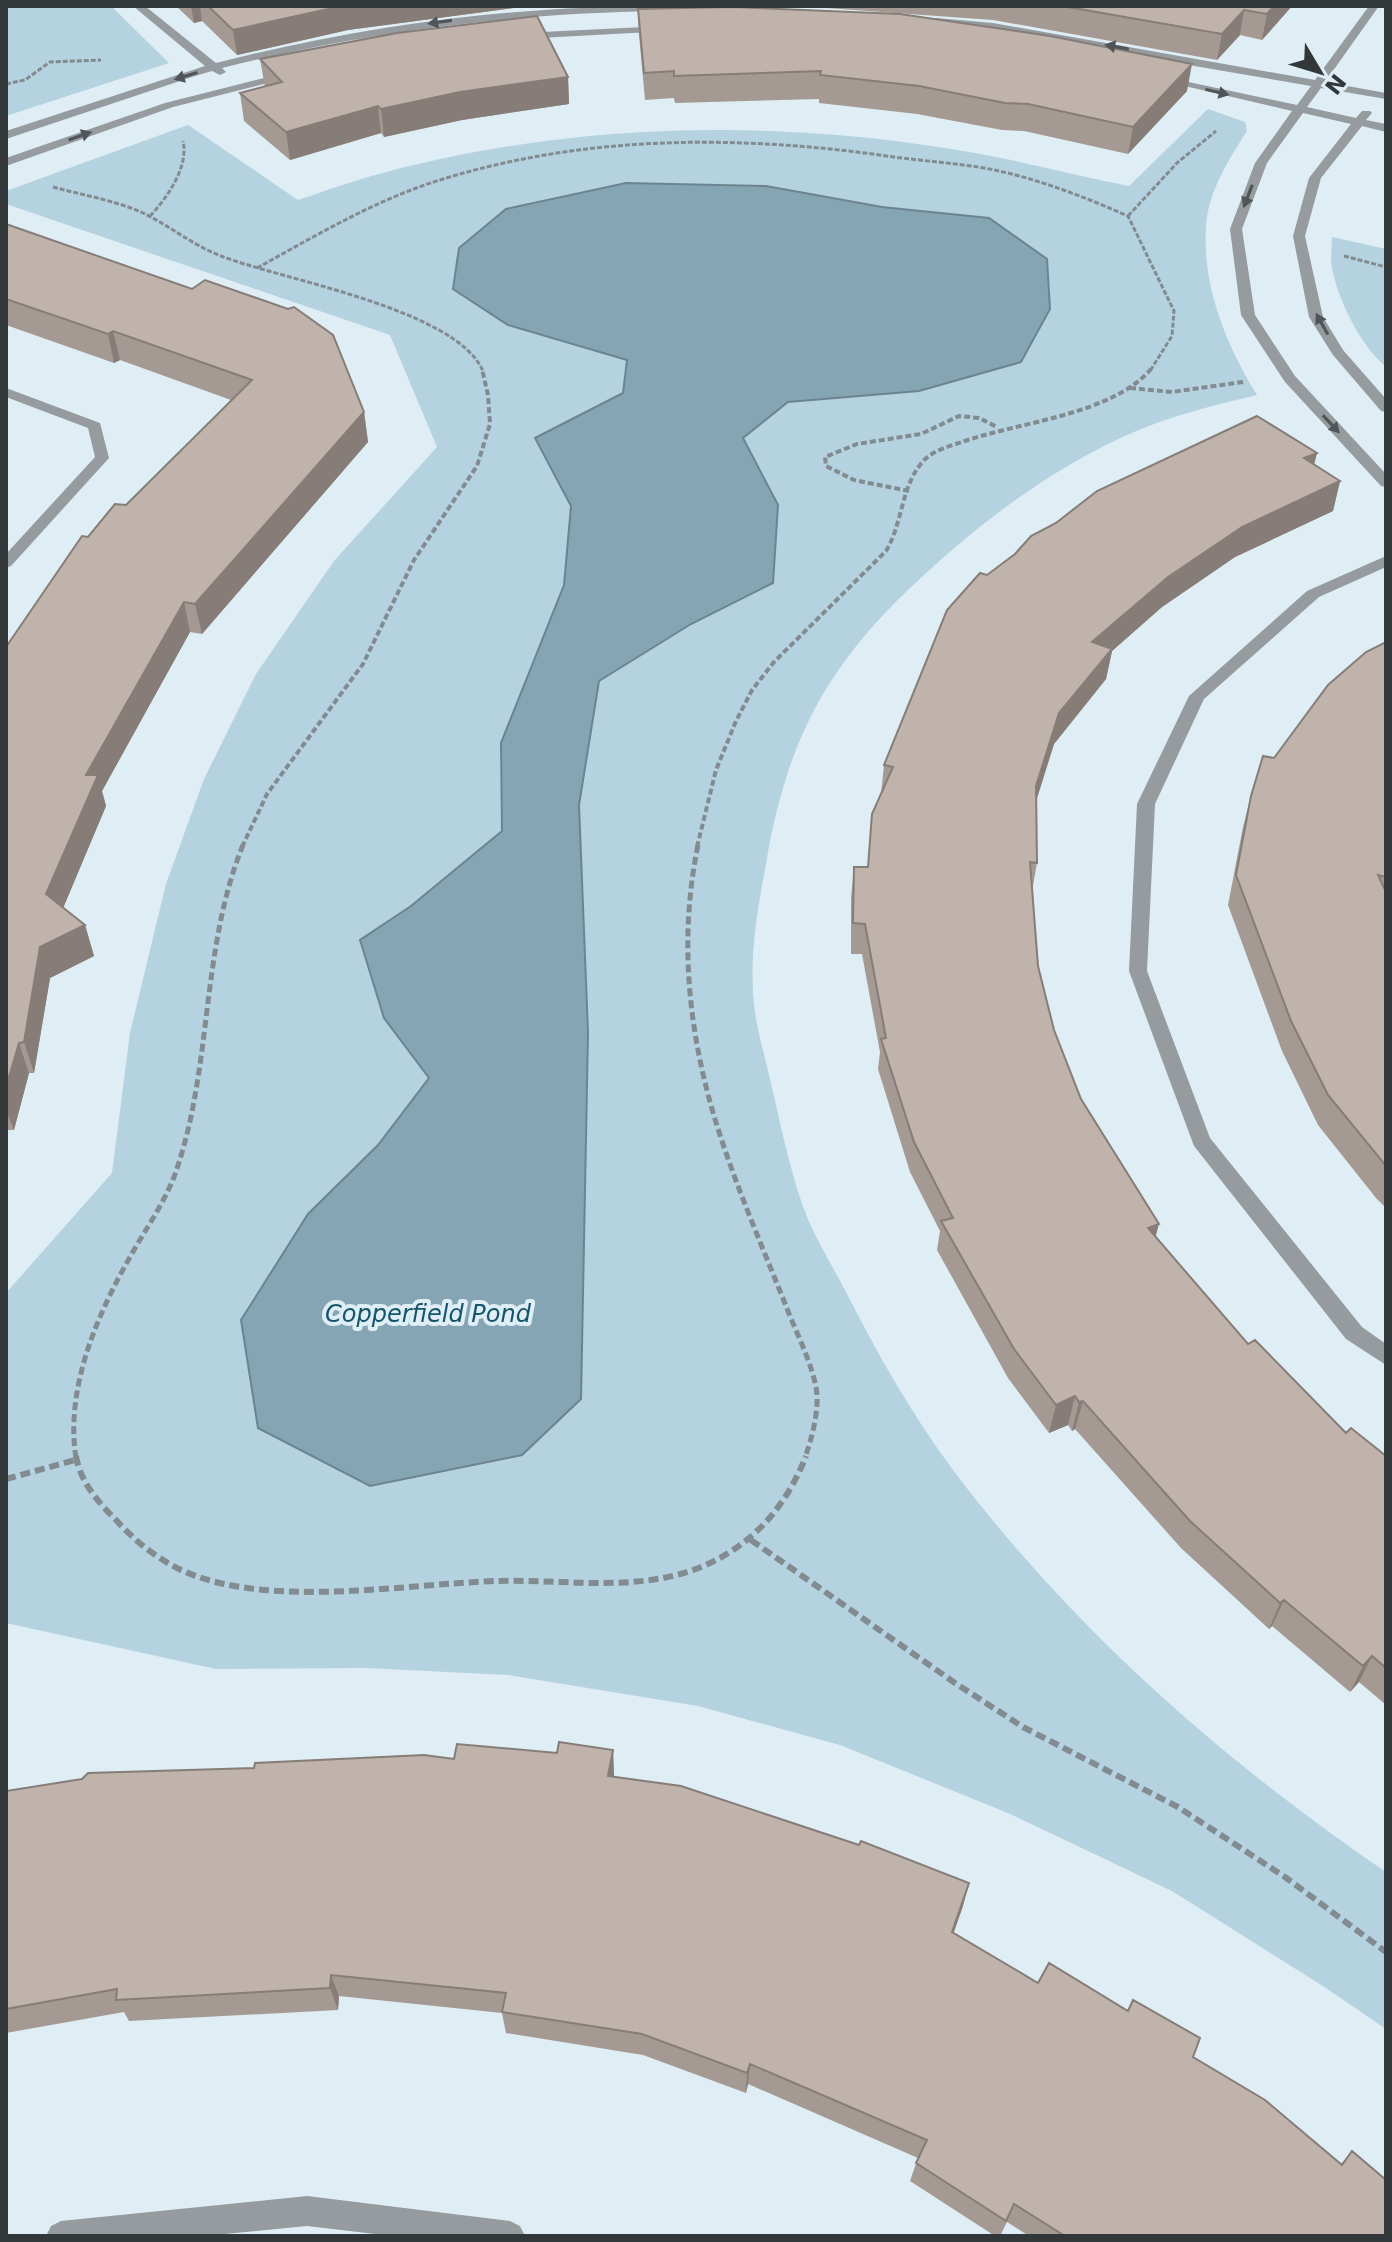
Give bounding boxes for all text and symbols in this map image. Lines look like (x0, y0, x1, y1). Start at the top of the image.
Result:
one-way arrow (427, 16, 452, 29)
north arrow (1280, 32, 1360, 112)
one-way arrow (1104, 40, 1129, 52)
text: N (1320, 69, 1351, 99)
one-way arrow (173, 70, 197, 83)
one-way arrow (1205, 87, 1230, 99)
one-way arrow (68, 129, 92, 142)
one-way arrow (1241, 184, 1254, 208)
one-way arrow (1315, 313, 1329, 335)
one-way arrow (1322, 414, 1340, 433)
water label: Copperfield Pond (325, 1300, 532, 1328)

